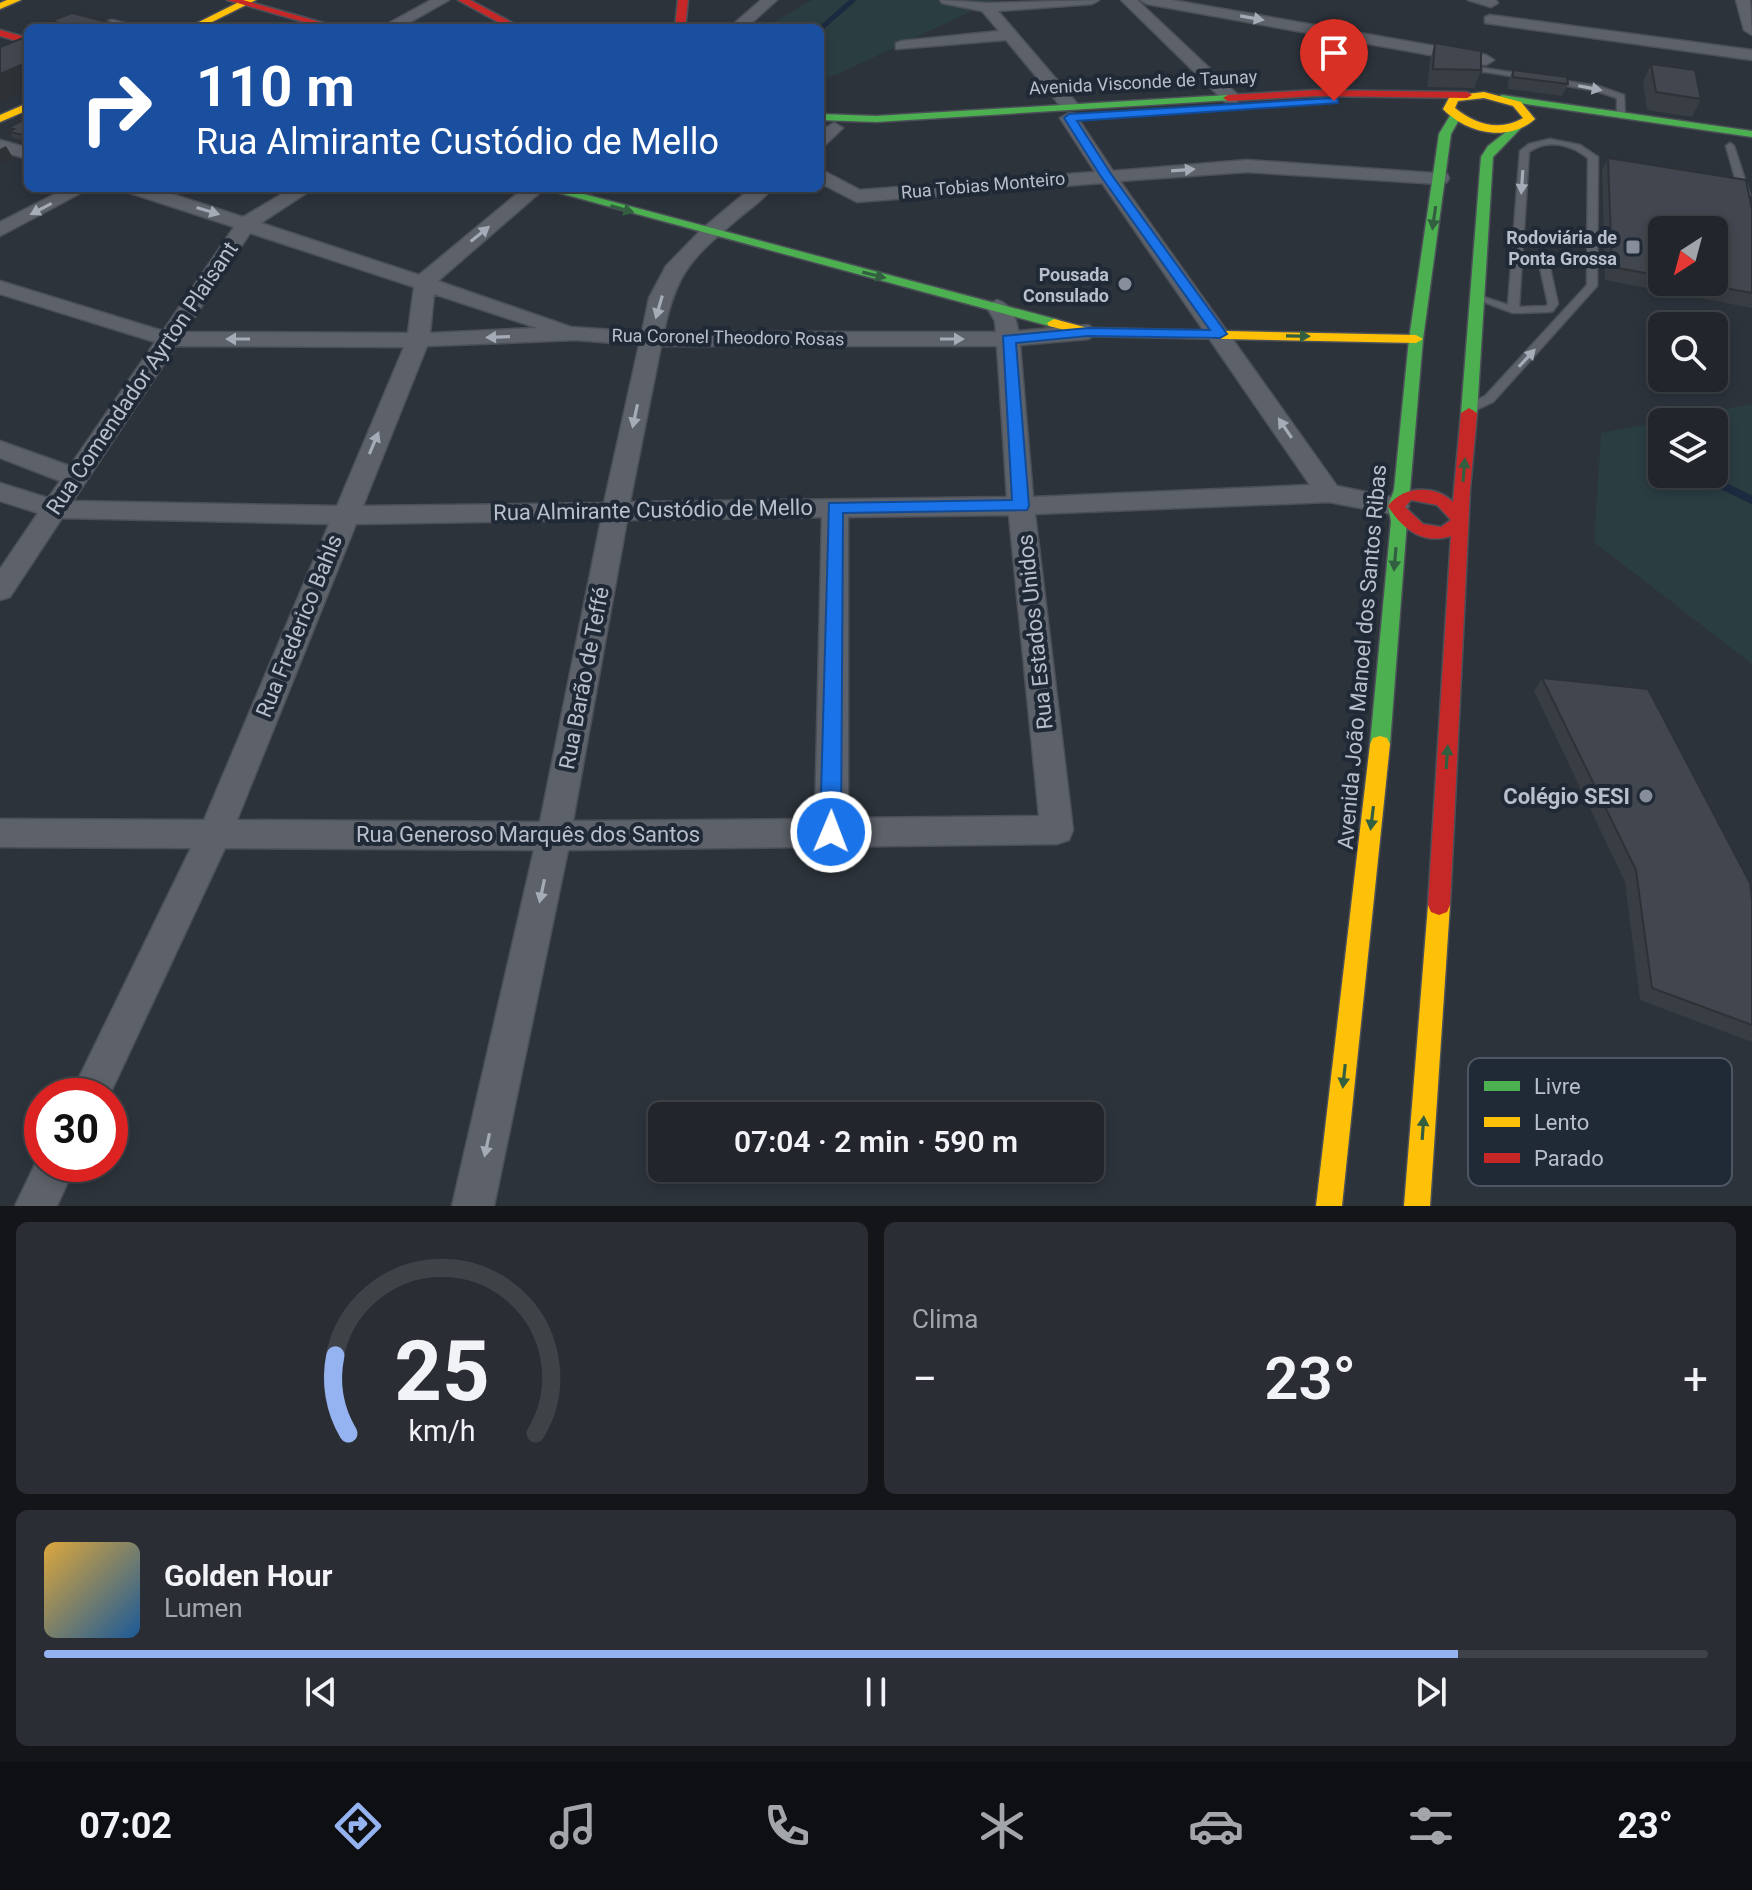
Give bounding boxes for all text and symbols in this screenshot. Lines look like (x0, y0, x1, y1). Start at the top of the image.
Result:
one-way arrow (1240, 13, 1265, 25)
pin (1300, 19, 1368, 101)
icon: arrive (1312, 31, 1356, 75)
text: 110 m (196, 54, 355, 120)
icon: right (64, 56, 168, 160)
street label: Avenida Visconde de Taunay (1028, 66, 1258, 98)
one-way arrow (1578, 82, 1603, 94)
text: Rua Almirante Custódio de Mello (196, 121, 719, 163)
one-way arrow (1171, 163, 1196, 176)
street label: Rua Tobias Monteiro (900, 167, 1066, 203)
one-way arrow (1515, 170, 1528, 195)
one-way arrow (29, 203, 52, 216)
one-way arrow (611, 203, 635, 216)
one-way arrow (196, 205, 220, 218)
one-way arrow (1427, 206, 1440, 231)
north arrow (1648, 216, 1728, 296)
map controls (1648, 216, 1728, 488)
one-way arrow (470, 226, 490, 243)
place label: Rodoviária de Ponta Grossa (1506, 227, 1617, 269)
street label: Rua Comendador Ayrton Plaisant (41, 237, 243, 519)
marker: Rodoviária de Ponta Grossa (1624, 238, 1642, 256)
place label: Pousada Consulado (1023, 264, 1109, 306)
one-way arrow (861, 269, 886, 281)
marker: Pousada Consulado (1116, 275, 1134, 293)
one-way arrow (652, 296, 665, 320)
button: search (1648, 312, 1728, 392)
street label: Rua Coronel Theodoro Rosas (611, 324, 845, 350)
one-way arrow (1286, 329, 1311, 342)
one-way arrow (485, 330, 510, 343)
one-way arrow (225, 333, 250, 345)
one-way arrow (940, 333, 965, 345)
one-way arrow (1518, 348, 1536, 367)
one-way arrow (628, 404, 640, 429)
button: layers (1648, 408, 1728, 488)
one-way arrow (1278, 418, 1293, 439)
one-way arrow (368, 431, 381, 455)
one-way arrow (1458, 457, 1471, 482)
street label: Avenida João Manoel dos Santos Ribas (1333, 464, 1391, 850)
street label: Rua Almirante Custódio de Mello (493, 495, 813, 525)
street label: Rua Frederico Bahls (251, 531, 347, 721)
street label: Rua Estados Unidos (1012, 533, 1058, 731)
one-way arrow (1388, 547, 1401, 572)
street label: Rua Barão de Teffé (554, 585, 614, 771)
one-way arrow (1441, 744, 1454, 769)
place label: Colégio SESI (1503, 784, 1630, 809)
marker: Colégio SESI (1637, 787, 1655, 805)
position arrow (789, 790, 873, 874)
one-way arrow (1366, 806, 1379, 831)
street label: Rua Generoso Marquês dos Santos (356, 822, 700, 847)
one-way arrow (535, 879, 548, 904)
legend (1468, 1058, 1732, 1186)
one-way arrow (1337, 1064, 1350, 1089)
text: Livre (1534, 1074, 1581, 1099)
speed limit sign: 30 (24, 1078, 128, 1182)
text: Lento (1534, 1110, 1589, 1135)
one-way arrow (1417, 1115, 1430, 1140)
text: 07:04 · 2 min · 590 m (734, 1124, 1018, 1159)
one-way arrow (480, 1133, 493, 1158)
text: Parado (1534, 1146, 1604, 1171)
text: Clima (912, 1304, 979, 1334)
text: 25 (394, 1323, 490, 1420)
text: 23° (1264, 1343, 1356, 1414)
text: − (912, 1353, 937, 1405)
text: + (1683, 1353, 1708, 1405)
text: km/h (408, 1414, 476, 1448)
text: Golden Hour (164, 1558, 333, 1593)
text: Lumen (164, 1593, 243, 1623)
icon: previous (299, 1670, 343, 1714)
icon: pause (854, 1670, 898, 1714)
icon: next (1409, 1670, 1453, 1714)
icon: directions (330, 1798, 386, 1854)
icon: music (545, 1798, 601, 1854)
icon: phone (759, 1798, 815, 1854)
icon: climate (974, 1798, 1030, 1854)
icon: car (1188, 1798, 1244, 1854)
icon: filters (1403, 1798, 1459, 1854)
text: 07:02 (79, 1805, 172, 1847)
text: 23° (1617, 1805, 1673, 1847)

